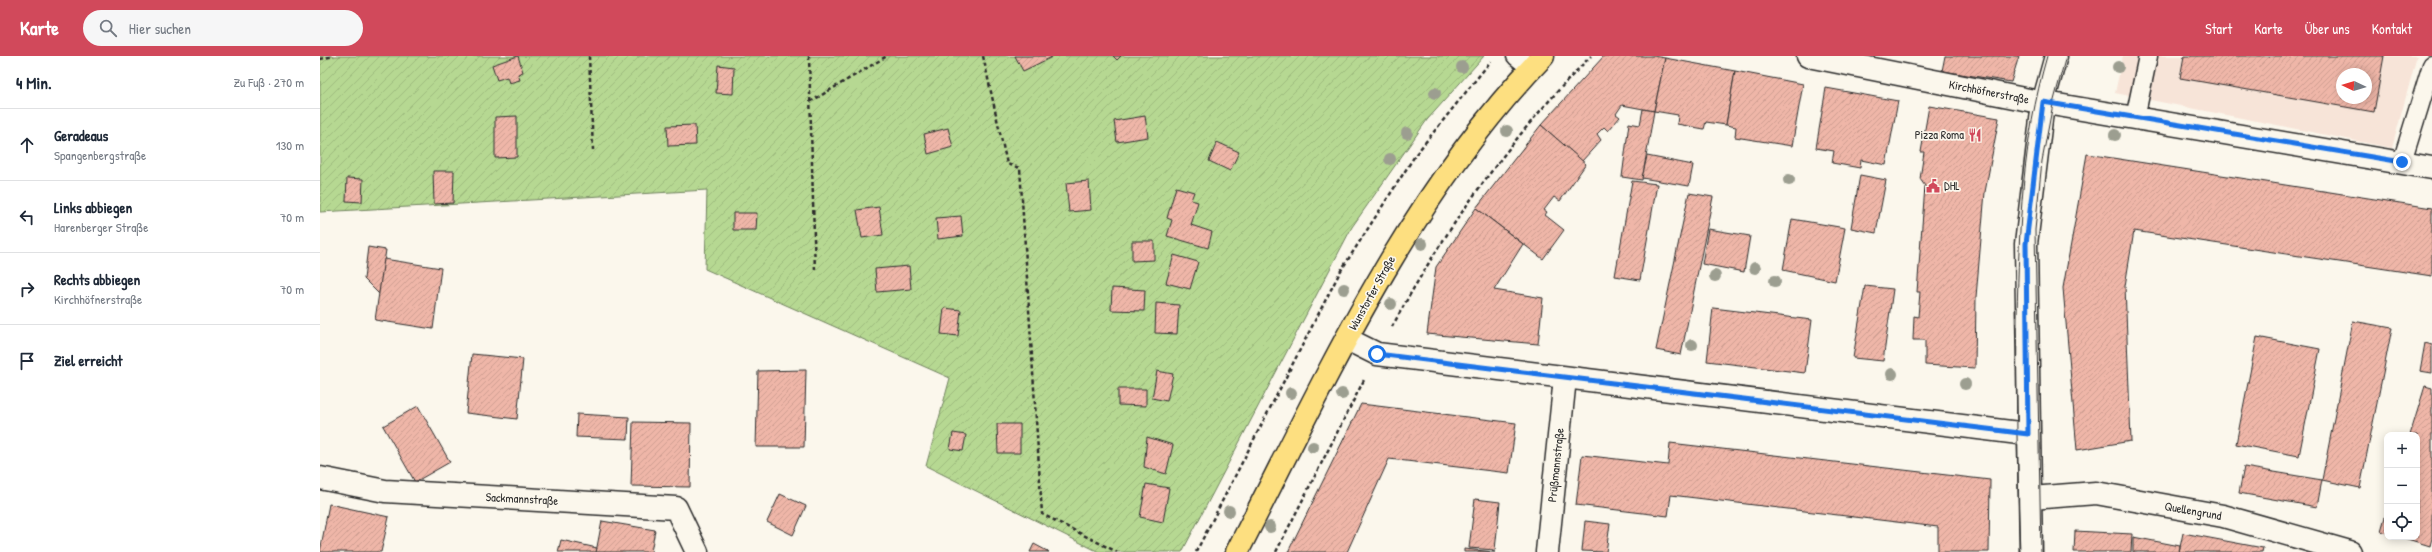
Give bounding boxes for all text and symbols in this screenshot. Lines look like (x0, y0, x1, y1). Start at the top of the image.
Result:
search box (83, 10, 363, 46)
text: Karte (20, 15, 59, 41)
icon: search (97, 17, 119, 39)
text: Hier suchen (129, 18, 191, 39)
text: Start (2205, 19, 2232, 38)
text: Karte (2254, 19, 2283, 38)
text: Über uns (2305, 19, 2350, 38)
text: Kontakt (2372, 19, 2412, 38)
north arrow (2336, 68, 2372, 104)
text: 4 Min. (16, 71, 52, 94)
text: Zu Fuß · 270 m (234, 73, 304, 91)
street label: Kirchhöfnerstraße (1947, 75, 2031, 108)
text: Geradeaus (54, 125, 108, 146)
place label: Pizza Roma (1915, 126, 1964, 143)
restaurant icon: Pizza Roma (1967, 127, 1983, 143)
icon: ahead (16, 134, 38, 156)
text: 130 m (276, 136, 304, 154)
text: Spangenbergstraße (54, 146, 146, 164)
route end (2393, 153, 2411, 171)
place label: DHL (1944, 177, 1960, 194)
public building icon: DHL (1925, 178, 1941, 194)
text: Links abbiegen (54, 197, 132, 218)
icon: left (16, 206, 38, 228)
text: 70 m (280, 208, 304, 226)
text: Harenberger Straße (54, 218, 148, 236)
street label: Wunstorfer Straße (1344, 252, 1399, 333)
text: Rechts abbiegen (54, 269, 140, 290)
icon: right (16, 278, 38, 300)
text: 70 m (280, 280, 304, 298)
text: Kirchhöfnerstraße (54, 290, 142, 308)
route start (1368, 345, 1386, 363)
icon: arrive (16, 350, 38, 372)
text: Ziel erreicht (54, 350, 123, 371)
street label: Prüßmannstraße (1543, 427, 1568, 503)
map controls (2384, 432, 2420, 540)
button: + (2384, 432, 2420, 468)
button: − (2384, 468, 2420, 504)
street label: Sackmannstraße (485, 488, 559, 509)
street label: Quellengrund (2163, 497, 2223, 524)
button: locate (2384, 504, 2420, 540)

